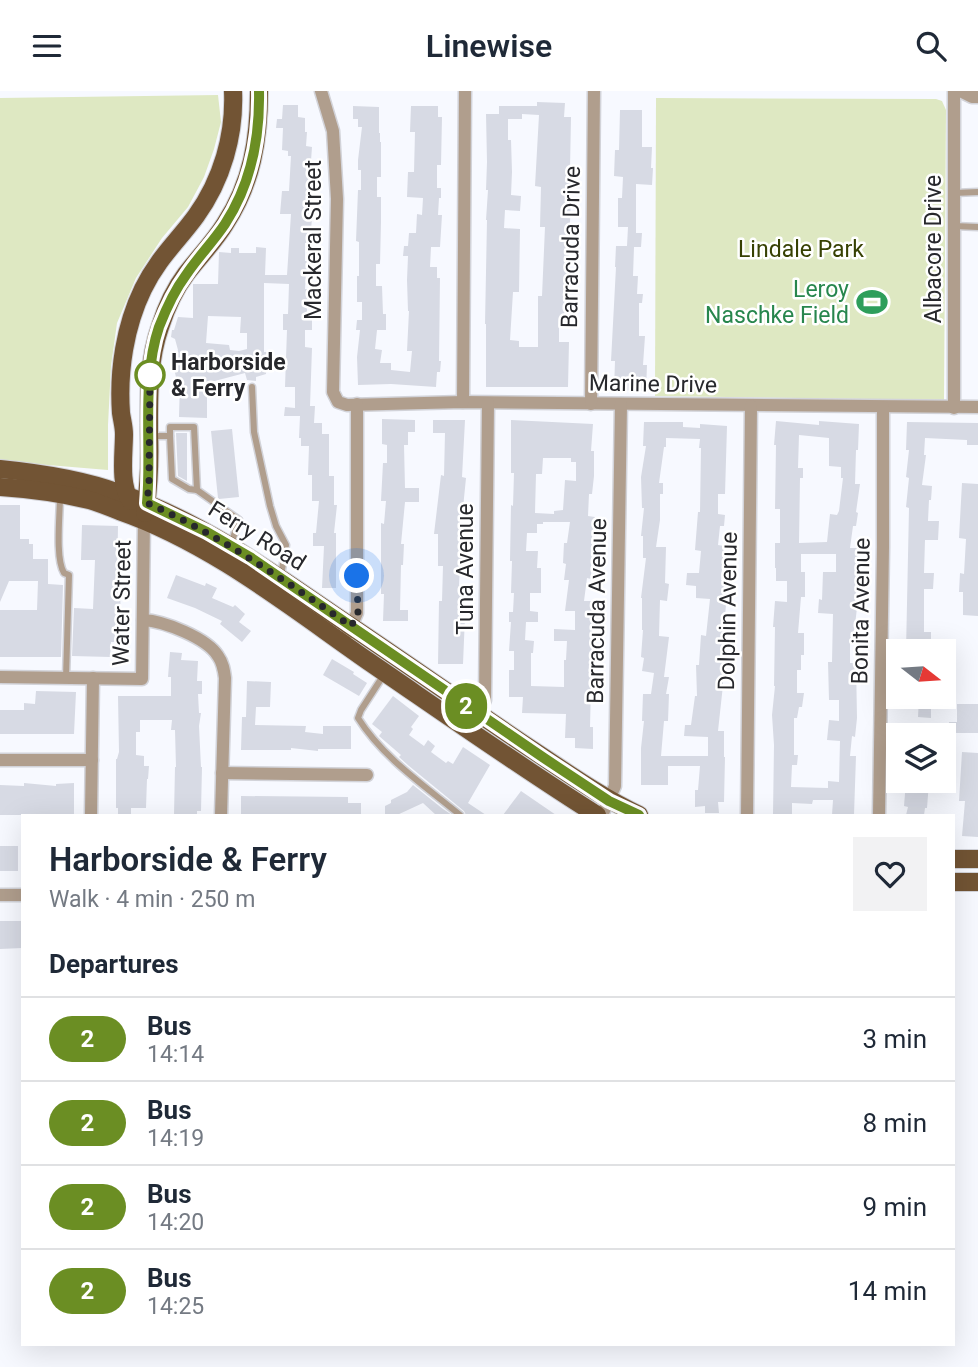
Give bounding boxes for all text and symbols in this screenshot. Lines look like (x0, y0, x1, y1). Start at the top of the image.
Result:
icon: menu (28, 27, 66, 65)
text: Linewise (426, 27, 552, 65)
icon: search (912, 27, 950, 65)
street label: Mackeral Street (300, 160, 327, 320)
street label: Barracuda Drive (556, 166, 586, 328)
street label: Albacore Drive (920, 175, 947, 323)
park label: Lindale Park (738, 236, 864, 263)
place label: Leroy Naschke Field (705, 276, 849, 329)
sports icon: Leroy Naschke Field (855, 285, 889, 319)
place label: Harborside & Ferry (171, 349, 286, 402)
marker: Harborside & Ferry (135, 360, 165, 390)
street label: Marine Drive (589, 369, 717, 399)
street label: Ferry Road (203, 495, 311, 577)
street label: Tuna Avenue (452, 503, 479, 635)
street label: Barracuda Avenue (582, 518, 612, 704)
street label: Dolphin Avenue (713, 531, 743, 691)
street label: Bonita Avenue (846, 537, 876, 685)
street label: Water Street (107, 540, 137, 666)
your location (339, 558, 374, 593)
north arrow (886, 639, 956, 709)
map controls (886, 639, 956, 793)
line badge: 2 (443, 683, 489, 729)
text: 2 (459, 692, 473, 720)
button: layers (886, 723, 956, 793)
button: heart (853, 837, 927, 911)
text: Harborside & Ferry (49, 840, 327, 879)
text: Walk · 4 min · 250 m (49, 886, 255, 913)
text: Departures (49, 949, 179, 979)
text: Bus (147, 1011, 192, 1041)
text: 3 min (862, 1024, 927, 1054)
text: 2 (81, 1025, 94, 1053)
text: 14:14 (147, 1041, 204, 1068)
text: Bus (147, 1095, 192, 1125)
text: 8 min (862, 1108, 927, 1138)
text: 2 (81, 1109, 94, 1137)
text: 14:19 (147, 1125, 204, 1152)
text: Bus (147, 1179, 192, 1209)
text: 9 min (862, 1192, 927, 1222)
text: 2 (81, 1193, 94, 1221)
text: 14:20 (147, 1209, 204, 1236)
text: Bus (147, 1263, 192, 1293)
text: 14 min (848, 1276, 927, 1306)
text: 2 (81, 1277, 94, 1305)
text: 14:25 (147, 1293, 204, 1320)

